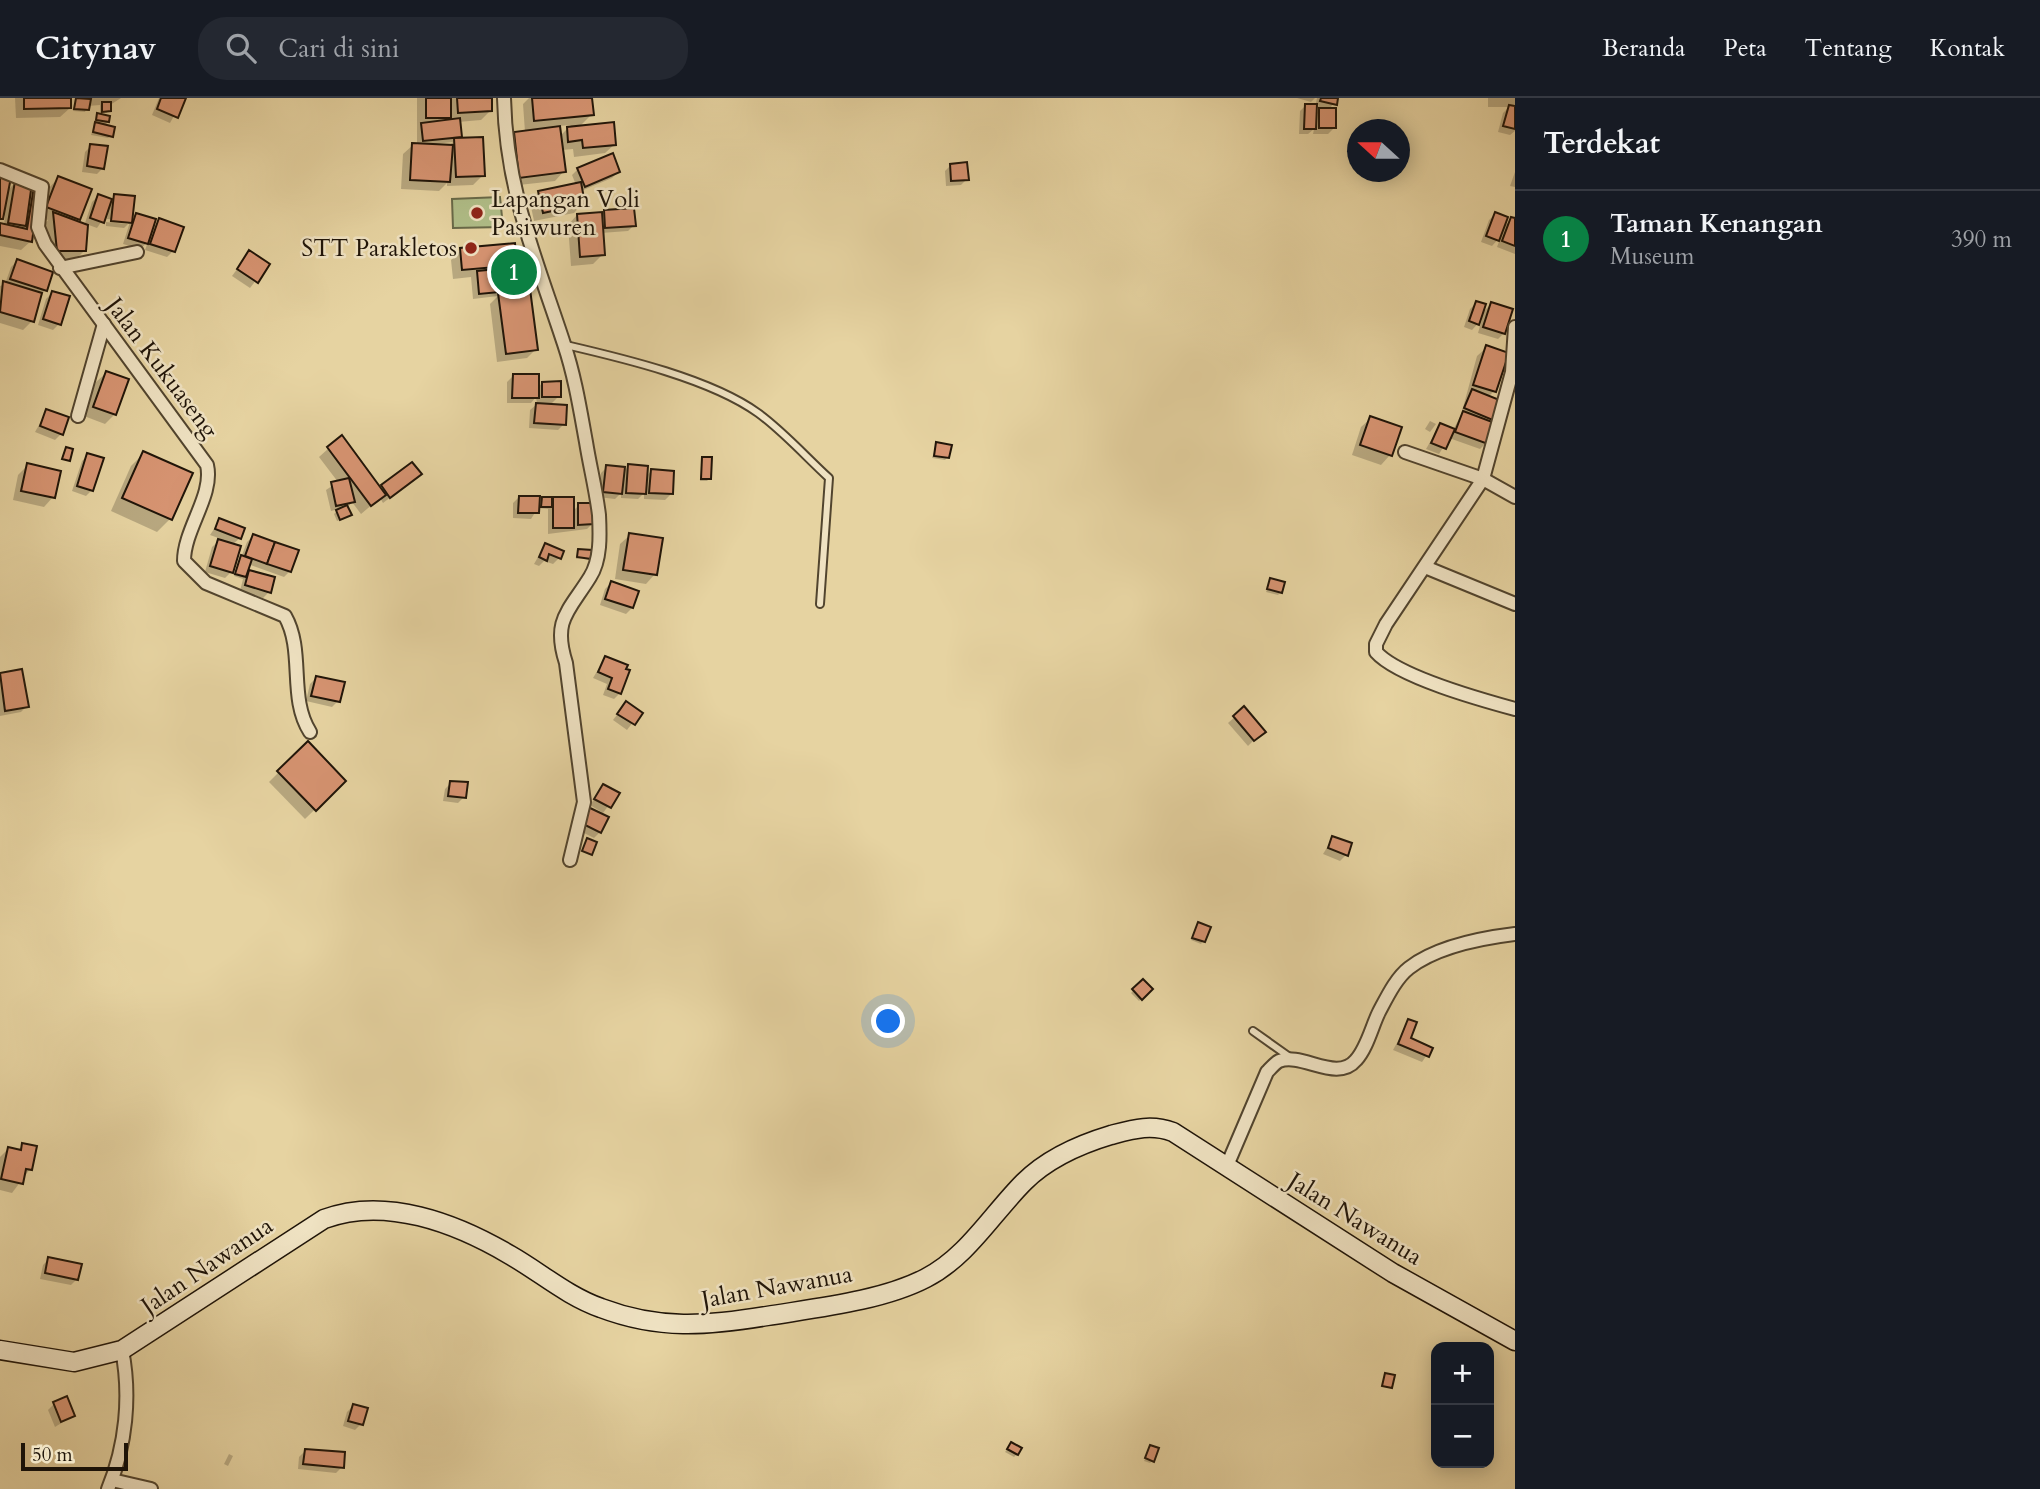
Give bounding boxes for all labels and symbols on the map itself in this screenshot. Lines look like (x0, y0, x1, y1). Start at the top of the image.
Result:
north arrow (1347, 119, 1410, 182)
place label: Lapangan Voli Pasiwuren (491, 183, 640, 244)
marker: Lapangan Voli Pasiwuren (469, 205, 485, 221)
place label: STT Parakletos (301, 232, 457, 265)
marker: STT Parakletos (463, 240, 479, 256)
pin: 1 (491, 246, 537, 298)
street label: Jalan Kukuaseng (96, 288, 226, 446)
your location (871, 1004, 905, 1038)
street label: Jalan Nawanua (1279, 1163, 1429, 1274)
street label: Jalan Nawanua (132, 1209, 280, 1324)
street label: Jalan Nawanua (696, 1257, 856, 1317)
scale bar (21, 1440, 128, 1472)

